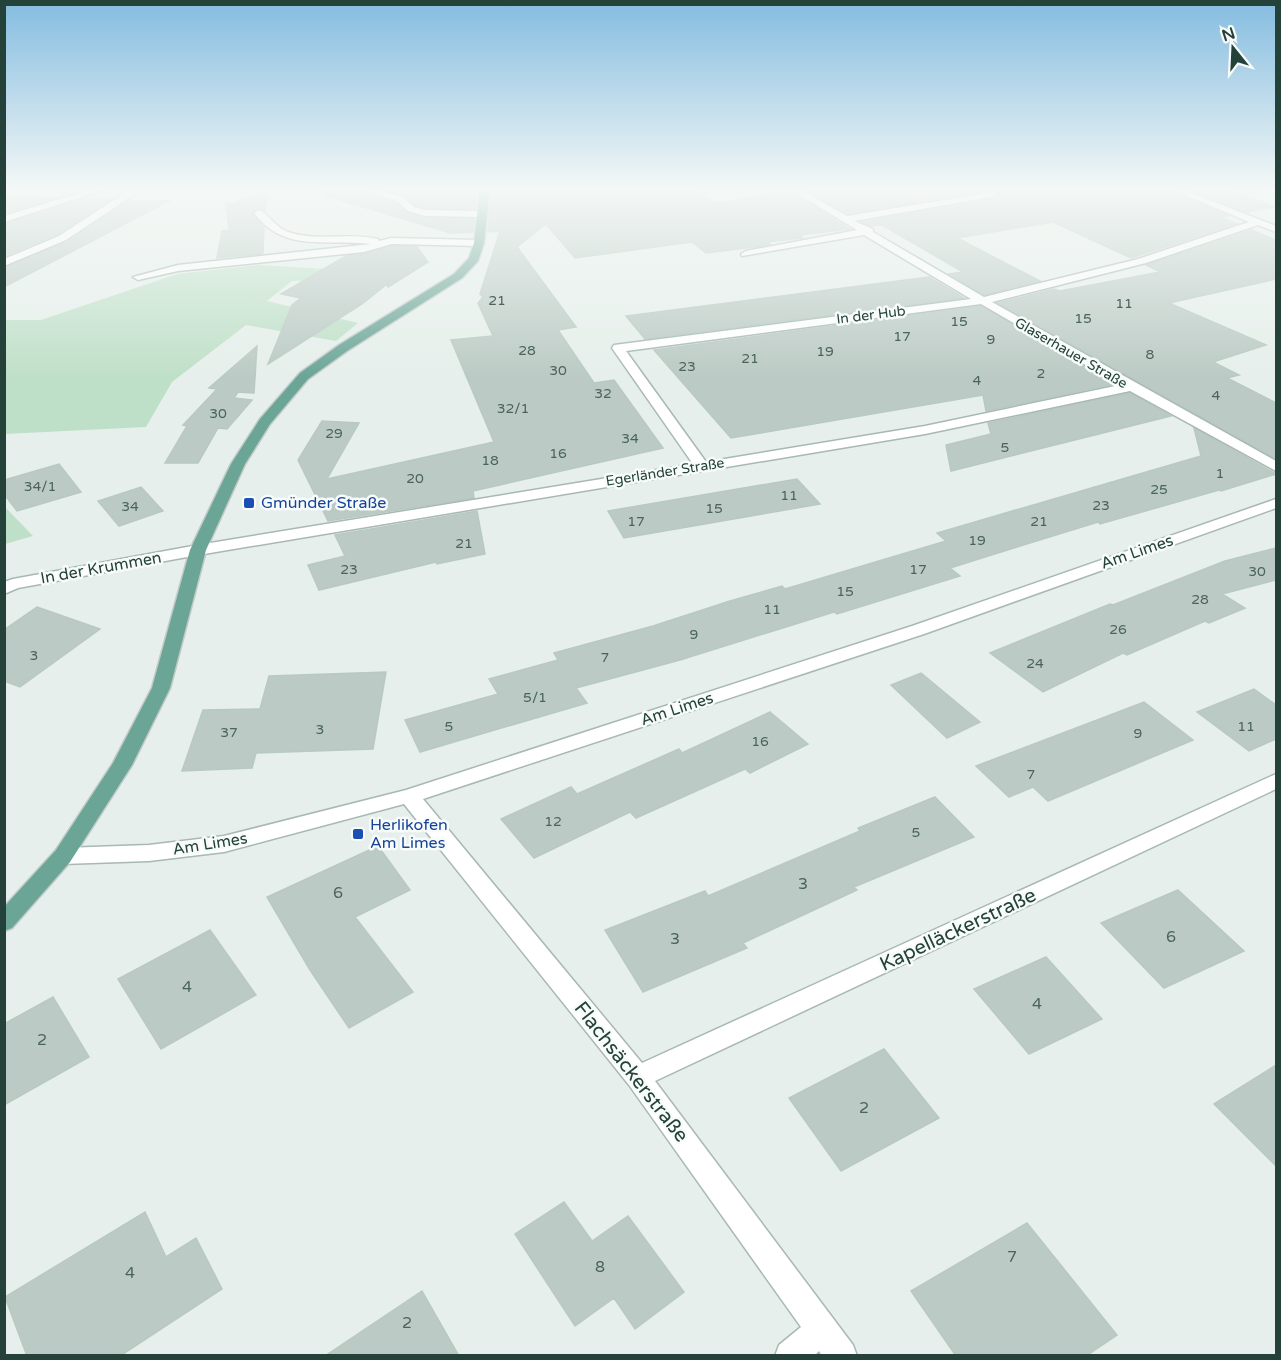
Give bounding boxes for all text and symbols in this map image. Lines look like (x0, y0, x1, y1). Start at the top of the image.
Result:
north arrow (1203, 18, 1263, 78)
text: N (1219, 23, 1238, 46)
house number: 21 (488, 292, 506, 309)
house number: 11 (1115, 295, 1133, 312)
street label: In der Hub (835, 302, 907, 328)
house number: 15 (1074, 310, 1092, 327)
house number: 15 (950, 313, 968, 330)
street label: Glaserhauer Straße (1012, 314, 1130, 392)
house number: 17 (893, 328, 911, 345)
house number: 9 (987, 331, 995, 348)
house number: 28 (518, 342, 536, 359)
house number: 19 (816, 343, 834, 360)
house number: 8 (1146, 346, 1155, 363)
house number: 21 (741, 350, 759, 367)
house number: 23 (678, 358, 696, 375)
house number: 30 (549, 362, 567, 379)
house number: 2 (1037, 365, 1045, 382)
house number: 4 (973, 372, 982, 389)
house number: 32 (594, 385, 612, 402)
house number: 4 (1212, 387, 1221, 404)
house number: 32/1 (497, 400, 529, 417)
house number: 30 (209, 405, 227, 422)
house number: 29 (325, 425, 343, 442)
house number: 34 (621, 430, 639, 447)
house number: 5 (1001, 439, 1009, 456)
house number: 16 (549, 445, 567, 462)
house number: 18 (481, 452, 499, 469)
street label: Egerländer Straße (604, 454, 726, 490)
house number: 1 (1216, 465, 1224, 482)
house number: 20 (406, 470, 424, 487)
house number: 34/1 (24, 478, 56, 495)
house number: 25 (1150, 481, 1168, 498)
house number: 11 (780, 487, 798, 504)
place label: Gmünder Straße (261, 493, 386, 513)
marker: Gmünder Straße (242, 496, 256, 510)
house number: 23 (1092, 497, 1110, 514)
house number: 34 (121, 498, 139, 515)
house number: 15 (705, 500, 723, 517)
house number: 17 (627, 513, 645, 530)
house number: 21 (1030, 513, 1048, 530)
street label: Am Limes (1098, 530, 1176, 574)
house number: 19 (968, 532, 986, 549)
house number: 21 (455, 535, 473, 552)
street label: In der Krummen (39, 548, 163, 588)
house number: 23 (340, 561, 358, 578)
house number: 17 (909, 561, 927, 578)
house number: 30 (1248, 563, 1266, 580)
house number: 15 (836, 583, 854, 600)
house number: 28 (1191, 591, 1209, 608)
house number: 11 (763, 601, 781, 618)
house number: 26 (1109, 621, 1127, 638)
house number: 9 (690, 626, 698, 643)
house number: 3 (30, 647, 38, 664)
house number: 7 (601, 649, 609, 666)
house number: 24 (1026, 655, 1044, 672)
street label: Am Limes (638, 688, 716, 730)
house number: 5/1 (523, 689, 547, 706)
house number: 5 (445, 718, 453, 735)
house number: 11 (1237, 718, 1255, 735)
house number: 3 (316, 721, 324, 738)
house number: 37 (220, 724, 238, 741)
house number: 9 (1134, 725, 1142, 742)
house number: 16 (751, 733, 769, 750)
house number: 7 (1027, 766, 1035, 783)
house number: 12 (544, 813, 562, 830)
place label: Herlikofen Am Limes (370, 815, 448, 853)
house number: 5 (912, 824, 920, 841)
marker: Herlikofen Am Limes (351, 827, 365, 841)
street label: Am Limes (171, 828, 249, 860)
house number: 3 (798, 874, 808, 894)
house number: 6 (333, 883, 343, 903)
street label: Kapelläckerstraße (876, 883, 1040, 977)
house number: 6 (1166, 927, 1176, 947)
house number: 3 (670, 929, 680, 949)
house number: 4 (182, 977, 192, 997)
house number: 4 (1032, 994, 1042, 1014)
street label: Flachsäckerstraße (569, 997, 693, 1147)
house number: 2 (37, 1030, 47, 1050)
house number: 2 (859, 1098, 869, 1118)
house number: 7 (1007, 1247, 1017, 1267)
house number: 8 (595, 1257, 605, 1277)
house number: 4 (125, 1263, 135, 1283)
house number: 2 (402, 1313, 412, 1333)

